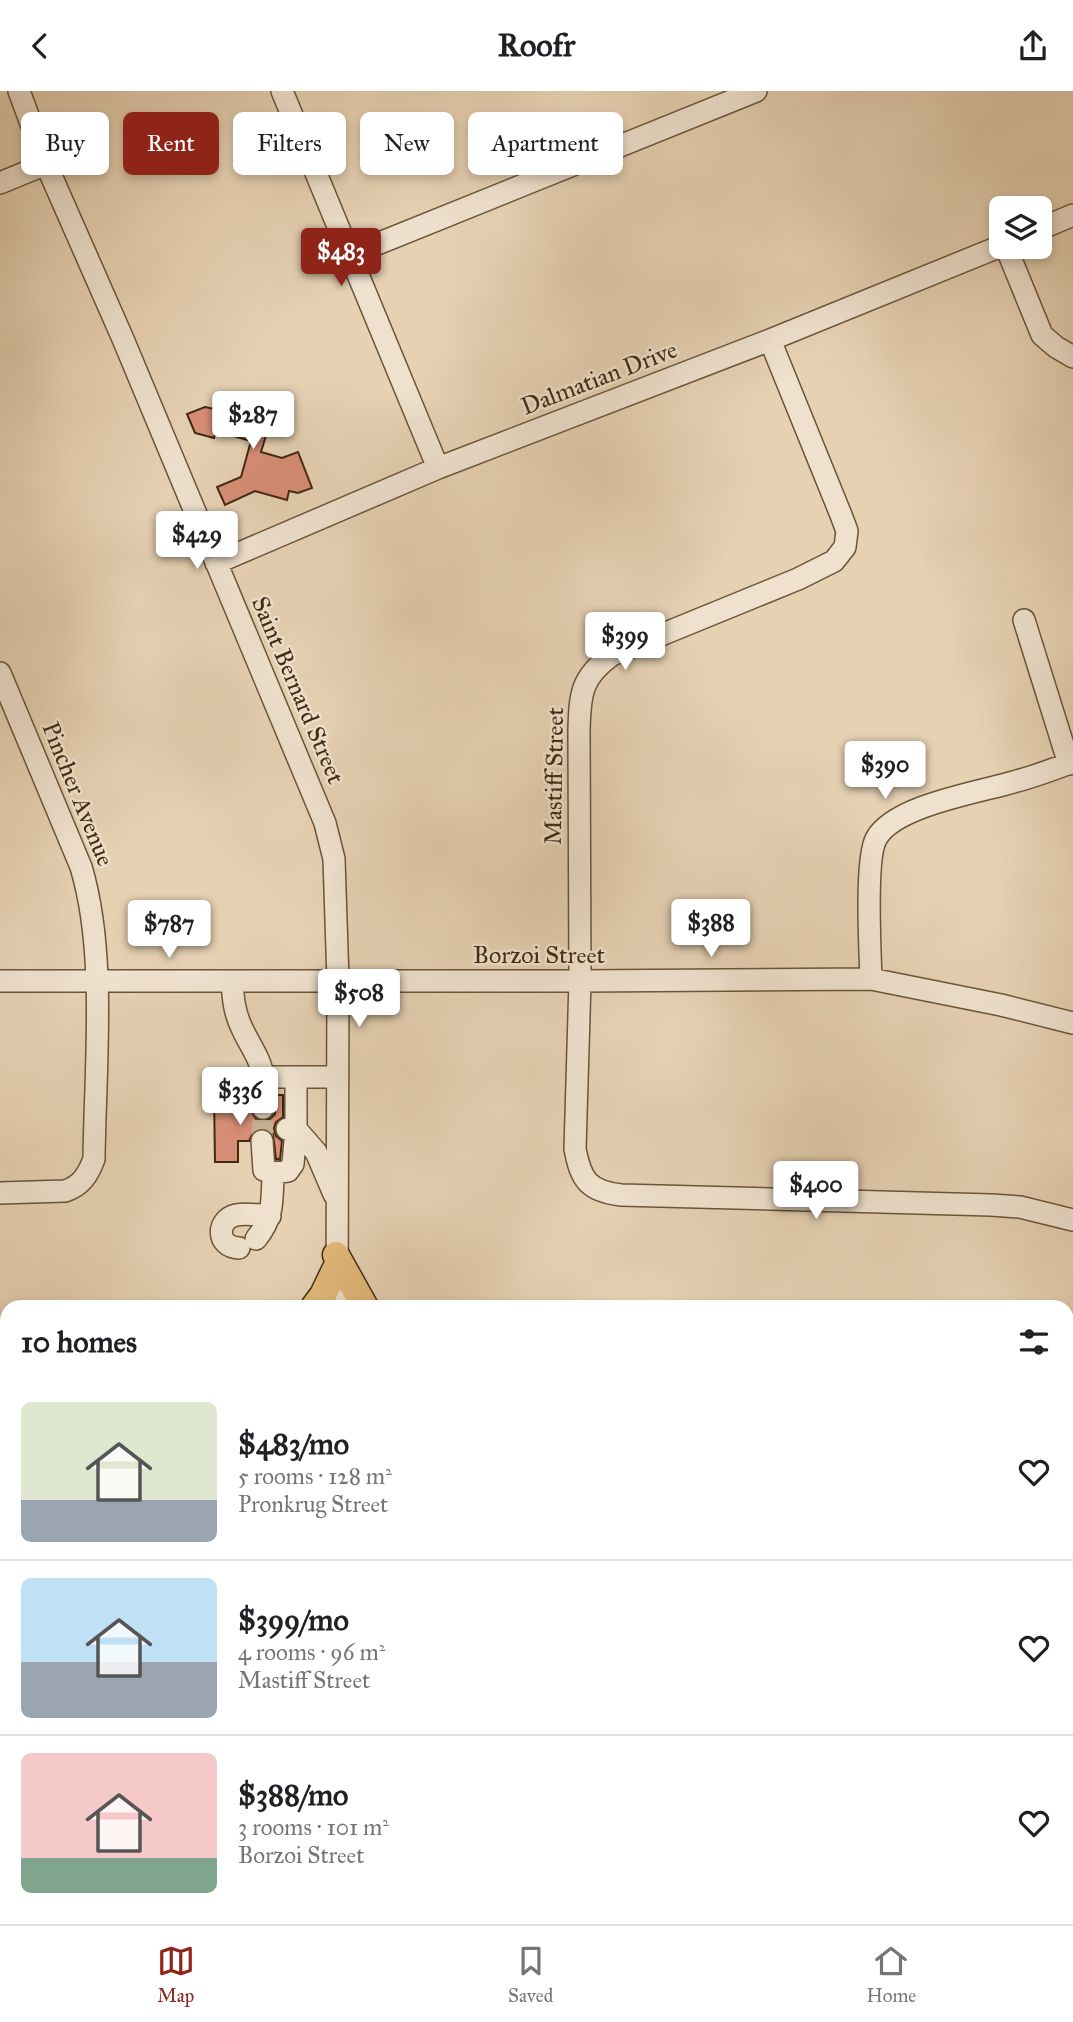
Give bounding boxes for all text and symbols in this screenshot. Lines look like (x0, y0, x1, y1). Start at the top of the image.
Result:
text: Roofr (498, 26, 575, 65)
icon: back (21, 27, 59, 65)
icon: share (1014, 27, 1052, 65)
chip: Buy (21, 112, 109, 175)
chip: Rent (123, 112, 219, 175)
chip: Filters (233, 112, 346, 175)
chip: New (360, 112, 454, 175)
chip: Apartment (468, 112, 623, 175)
map controls (989, 196, 1052, 259)
button: layers (989, 196, 1052, 259)
pin: $483 (300, 229, 382, 288)
text: $483 (317, 237, 365, 265)
street label: Dalmatian Drive (517, 334, 681, 422)
pin: $287 (212, 391, 294, 451)
text: $287 (228, 400, 278, 428)
pin: $429 (156, 511, 238, 571)
text: $429 (172, 520, 222, 548)
street label: Saint Bernard Street (245, 592, 351, 789)
pin: $399 (584, 613, 666, 672)
text: $399 (601, 621, 649, 649)
street label: Mastiff Street (538, 706, 570, 845)
street label: Pincher Avenue (35, 717, 121, 871)
pin: $390 (844, 741, 926, 801)
text: $390 (861, 750, 909, 778)
pin: $388 (670, 899, 752, 959)
pin: $787 (128, 901, 210, 960)
text: $388 (687, 908, 735, 936)
text: $787 (144, 909, 194, 937)
street label: Borzoi Street (473, 940, 605, 970)
pin: $508 (318, 969, 400, 1029)
text: $508 (334, 978, 384, 1006)
pin: $336 (199, 1067, 281, 1127)
text: $336 (218, 1076, 262, 1104)
pin: $400 (775, 1161, 857, 1221)
text: $400 (789, 1170, 843, 1198)
icon: filters (1015, 1323, 1053, 1361)
text: 10 homes (21, 1324, 137, 1360)
text: $483/mo (238, 1426, 349, 1462)
icon: home (77, 1430, 161, 1514)
icon: heart (1015, 1453, 1053, 1491)
text: 5 rooms · 128 m² (238, 1462, 392, 1490)
text: Pronkrug Street (238, 1490, 388, 1518)
text: $399/mo (238, 1602, 349, 1638)
icon: home (77, 1606, 161, 1690)
icon: heart (1015, 1629, 1053, 1667)
text: 4 rooms · 96 m² (238, 1638, 385, 1666)
text: Mastiff Street (238, 1666, 370, 1694)
text: $388/mo (238, 1777, 348, 1813)
icon: home (77, 1781, 161, 1865)
icon: heart (1015, 1804, 1053, 1842)
text: 3 rooms · 101 m² (238, 1813, 389, 1841)
text: Borzoi Street (238, 1841, 364, 1869)
tab: Map (157, 1942, 195, 2007)
tab: Saved (508, 1942, 553, 2007)
tab: Home (867, 1942, 916, 2007)

